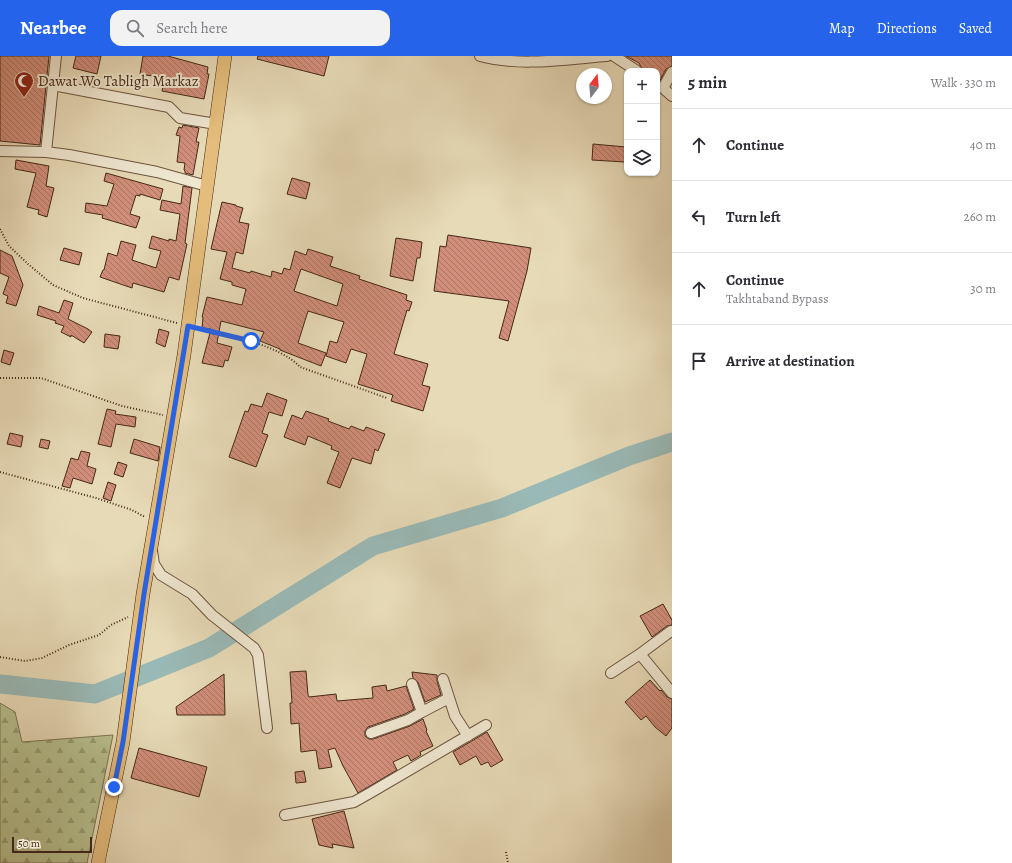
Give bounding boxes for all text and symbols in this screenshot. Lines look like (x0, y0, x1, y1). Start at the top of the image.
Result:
search box (110, 10, 390, 46)
text: Nearbee (20, 15, 86, 41)
icon: search (124, 17, 146, 39)
text: Search here (156, 18, 228, 38)
text: Map (829, 19, 855, 38)
text: Directions (877, 19, 937, 38)
text: Saved (959, 19, 992, 38)
north arrow (576, 68, 612, 104)
map controls (624, 68, 660, 176)
button: + (624, 68, 660, 104)
mosque icon: Dawat Wo Tabligh Markaz (13, 70, 35, 98)
place label: Dawat Wo Tabligh Markaz (38, 71, 199, 91)
text: 5 min (688, 71, 727, 94)
text: Walk · 330 m (930, 74, 996, 91)
button: − (624, 104, 660, 140)
icon: ahead (688, 134, 710, 156)
text: Continue (726, 135, 784, 155)
text: 40 m (970, 136, 996, 153)
button: layers (624, 140, 660, 176)
icon: left (688, 206, 710, 228)
text: Turn left (726, 207, 781, 227)
text: 260 m (963, 208, 996, 225)
text: Continue (726, 270, 784, 290)
icon: ahead (688, 278, 710, 300)
text: 30 m (970, 280, 996, 297)
text: Takhtaband Bypass (726, 290, 828, 307)
route start (242, 332, 260, 350)
icon: arrive (688, 350, 710, 372)
text: Arrive at destination (726, 351, 855, 371)
route end (105, 778, 123, 796)
scale bar (12, 835, 92, 854)
text: 50 m (18, 836, 40, 851)

